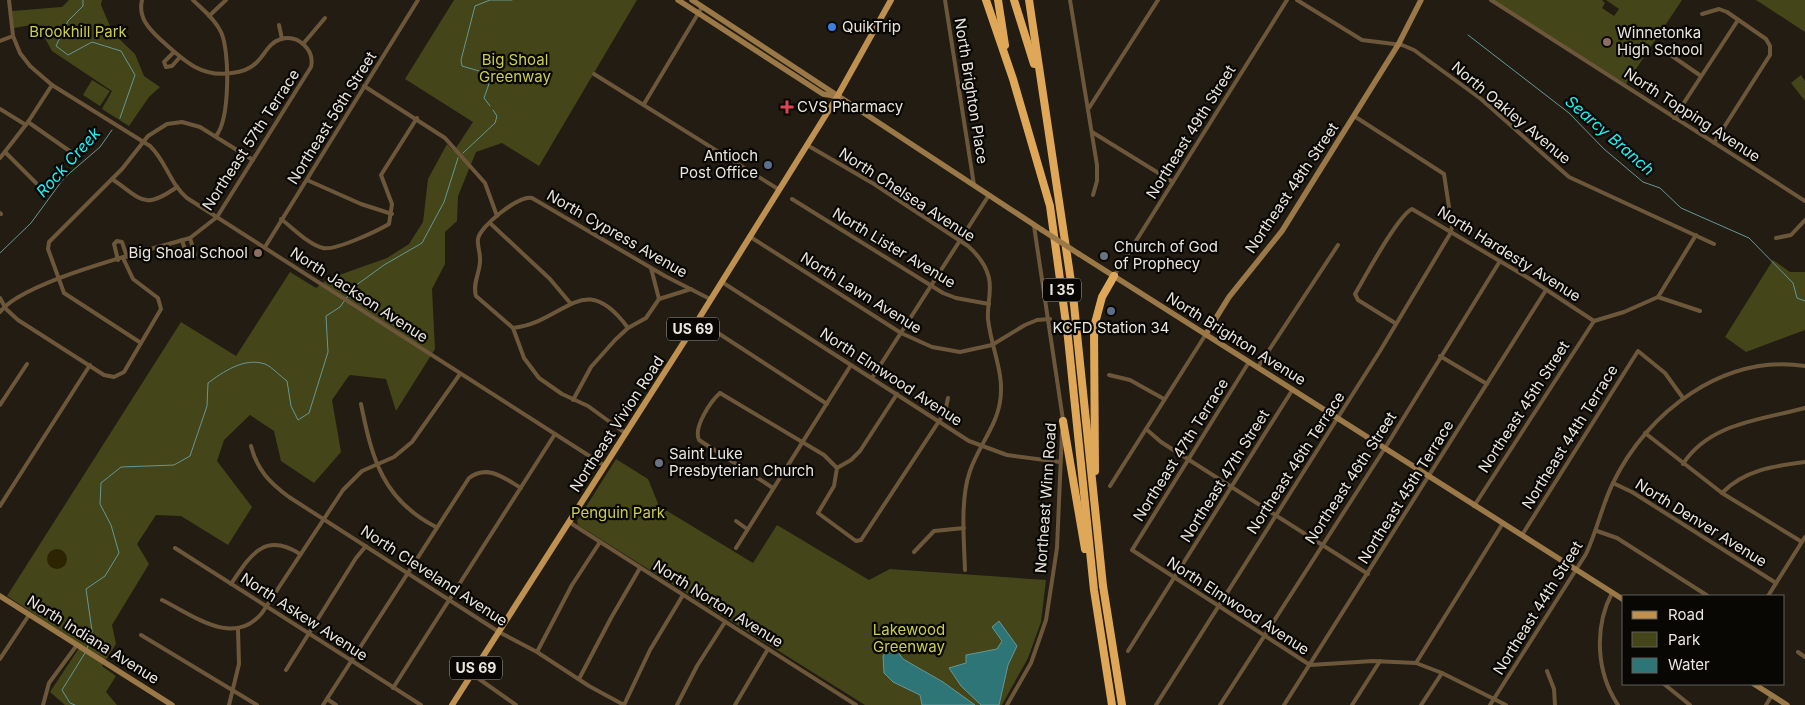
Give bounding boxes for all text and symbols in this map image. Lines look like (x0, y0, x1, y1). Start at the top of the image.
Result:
place label: QuikTrip (842, 17, 901, 36)
street label: North Brighton Place (951, 17, 992, 165)
marker: QuikTrip (826, 21, 838, 33)
park label: Brookhill Park (29, 22, 128, 41)
place label: Winnetonka High School (1617, 23, 1703, 59)
marker: Winnetonka High School (1601, 36, 1613, 48)
street label: Northeast 56th Street (283, 48, 380, 188)
park label: Big Shoal Greenway (479, 50, 551, 86)
street label: North Oakley Avenue (1448, 57, 1575, 168)
street label: Northeast 49th Street (1142, 61, 1239, 202)
street label: North Topping Avenue (1621, 63, 1764, 166)
street label: Northeast 57th Terrace (198, 66, 303, 214)
water label: Searcy Branch (1561, 91, 1659, 179)
place label: CVS Pharmacy (797, 97, 904, 116)
marker: CVS Pharmacy (781, 101, 793, 113)
street label: Northeast 48th Street (1241, 119, 1342, 257)
water label: Rock Creek (32, 123, 105, 201)
street label: North Chelsea Avenue (836, 143, 979, 246)
place label: Antioch Post Office (680, 146, 758, 182)
marker: Antioch Post Office (762, 159, 774, 171)
street label: North Cypress Avenue (543, 185, 691, 282)
street label: North Hardesty Avenue (1434, 202, 1584, 305)
street label: North Lister Avenue (829, 203, 959, 292)
place label: Church of God of Prophecy (1114, 237, 1218, 273)
place label: Big Shoal School (129, 243, 248, 262)
street label: North Jackson Avenue (287, 243, 432, 346)
marker: Big Shoal School (252, 247, 264, 259)
street label: North Lawn Avenue (797, 248, 925, 337)
marker: Church of God of Prophecy (1098, 250, 1110, 262)
road number: I 35 (1043, 278, 1081, 302)
street label: North Brighton Avenue (1163, 288, 1310, 389)
marker: KCFD Station 34 (1105, 305, 1117, 317)
road number: US 69 (667, 318, 719, 340)
place label: KCFD Station 34 (1052, 318, 1170, 337)
street label: North Elmwood Avenue (816, 323, 966, 430)
street label: Northeast 45th Street (1474, 337, 1573, 476)
street label: Northeast Vivion Road (565, 352, 668, 495)
street label: Northeast 44th Terrace (1517, 361, 1622, 512)
street label: Northeast 47th Terrace (1129, 375, 1232, 525)
street label: Northeast 46th Terrace (1242, 388, 1349, 537)
street label: Northeast 47th Street (1176, 406, 1273, 546)
street label: Northeast 46th Street (1301, 408, 1400, 547)
street label: Northeast 45th Terrace (1354, 416, 1458, 567)
street label: Northeast Winn Road (1031, 422, 1060, 574)
place label: Saint Luke Presbyterian Church (669, 444, 814, 480)
marker: Saint Luke Presbyterian Church (653, 457, 665, 469)
street label: North Denver Avenue (1632, 474, 1771, 571)
park label: Penguin Park (571, 503, 666, 522)
street label: North Cleveland Avenue (357, 521, 511, 630)
street label: Northeast 44th Street (1489, 537, 1586, 678)
street label: North Elmwood Avenue (1163, 552, 1313, 659)
street label: North Norton Avenue (650, 556, 787, 651)
street label: North Askew Avenue (237, 568, 372, 665)
street label: North Indiana Avenue (24, 591, 163, 688)
legend (1622, 595, 1785, 685)
text: Road (1668, 605, 1704, 624)
park label: Lakewood Greenway (873, 620, 945, 656)
text: Park (1668, 630, 1701, 649)
text: Water (1668, 655, 1710, 674)
road number: US 69 (450, 656, 502, 680)

